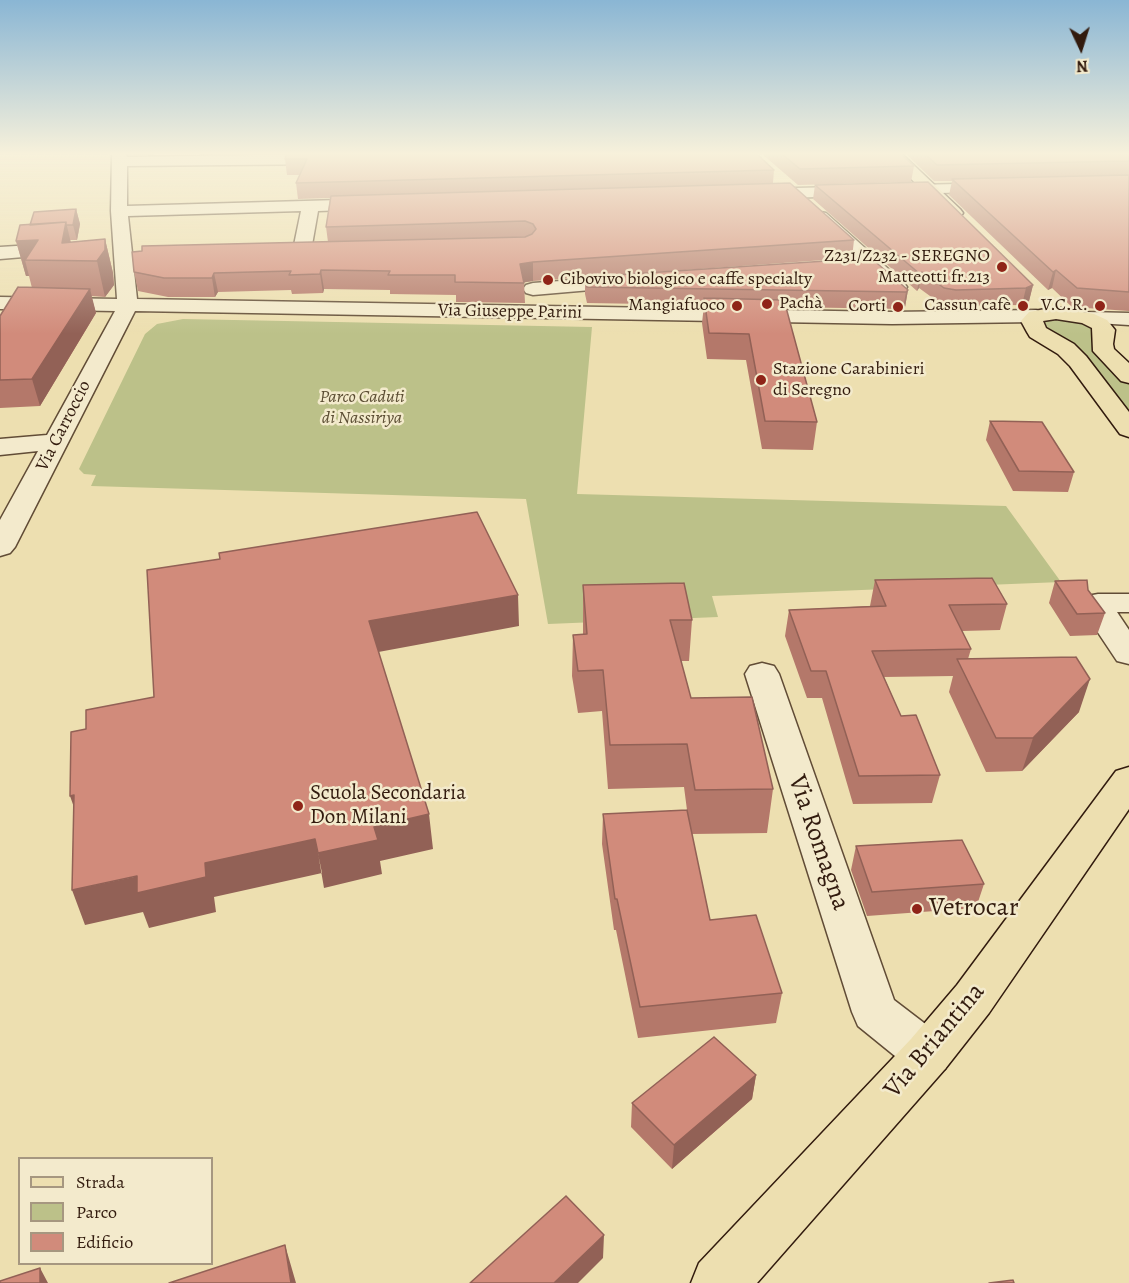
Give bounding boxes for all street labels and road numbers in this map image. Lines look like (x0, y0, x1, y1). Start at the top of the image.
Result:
street label: Via Giuseppe Parini (438, 300, 582, 324)
street label: Via Carroccio (32, 377, 96, 475)
street label: Via Romagna (780, 771, 856, 915)
street label: Via Briantina (878, 977, 992, 1105)

